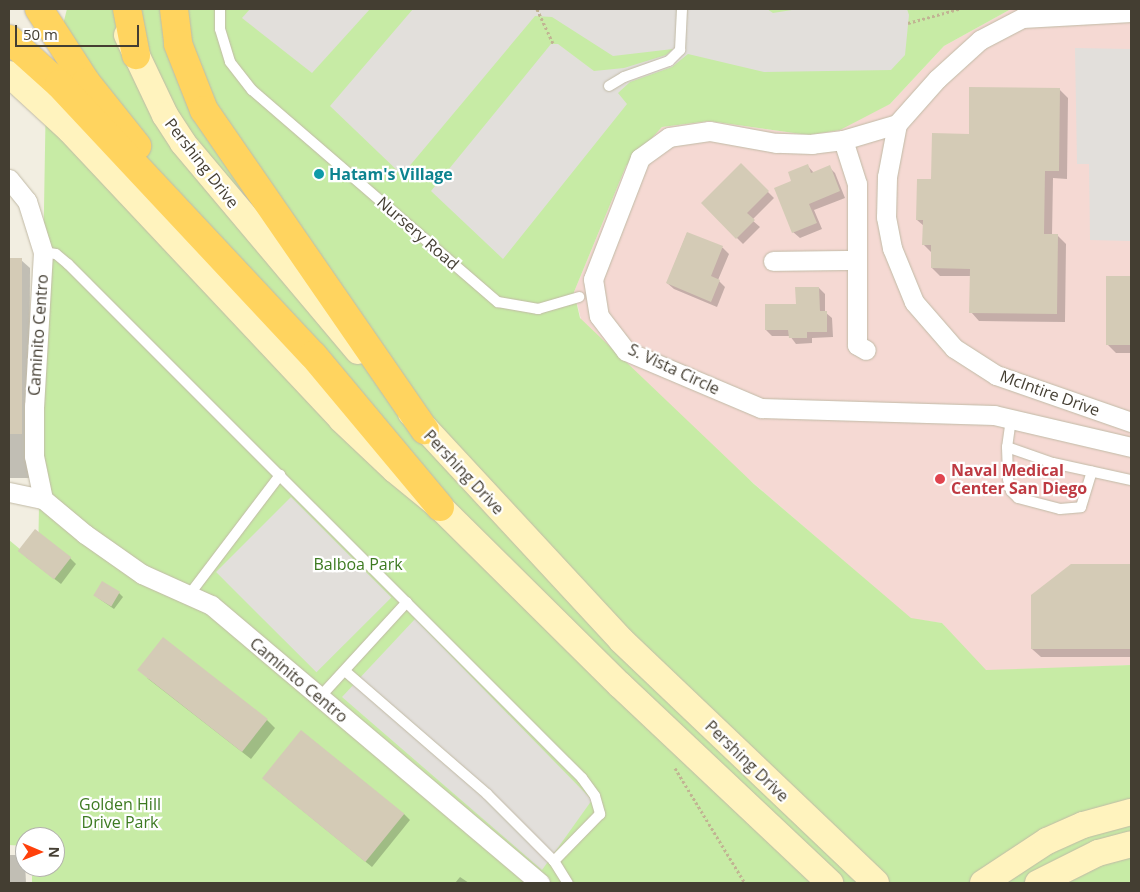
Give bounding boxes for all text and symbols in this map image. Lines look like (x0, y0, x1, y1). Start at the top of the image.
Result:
scale bar (18, 15, 141, 47)
text: 50 m (23, 24, 58, 44)
street label: Pershing Drive (161, 114, 243, 212)
place label: Hatam's Village (329, 164, 453, 184)
marker: Hatam's Village (313, 168, 325, 180)
street label: Nursery Road (373, 192, 463, 274)
street label: Caminito Centro (24, 274, 52, 396)
street label: S. Vista Circle (625, 340, 723, 398)
street label: McIntire Drive (997, 366, 1103, 420)
street label: Pershing Drive (420, 426, 508, 518)
place label: Naval Medical Center San Diego (951, 460, 1087, 498)
marker: Naval Medical Center San Diego (933, 472, 947, 486)
park label: Balboa Park (313, 554, 403, 574)
street label: Caminito Centro (246, 633, 352, 727)
street label: Pershing Drive (701, 716, 793, 806)
park label: Golden Hill Drive Park (79, 794, 161, 832)
north arrow (15, 827, 65, 877)
text: N (45, 846, 64, 858)

